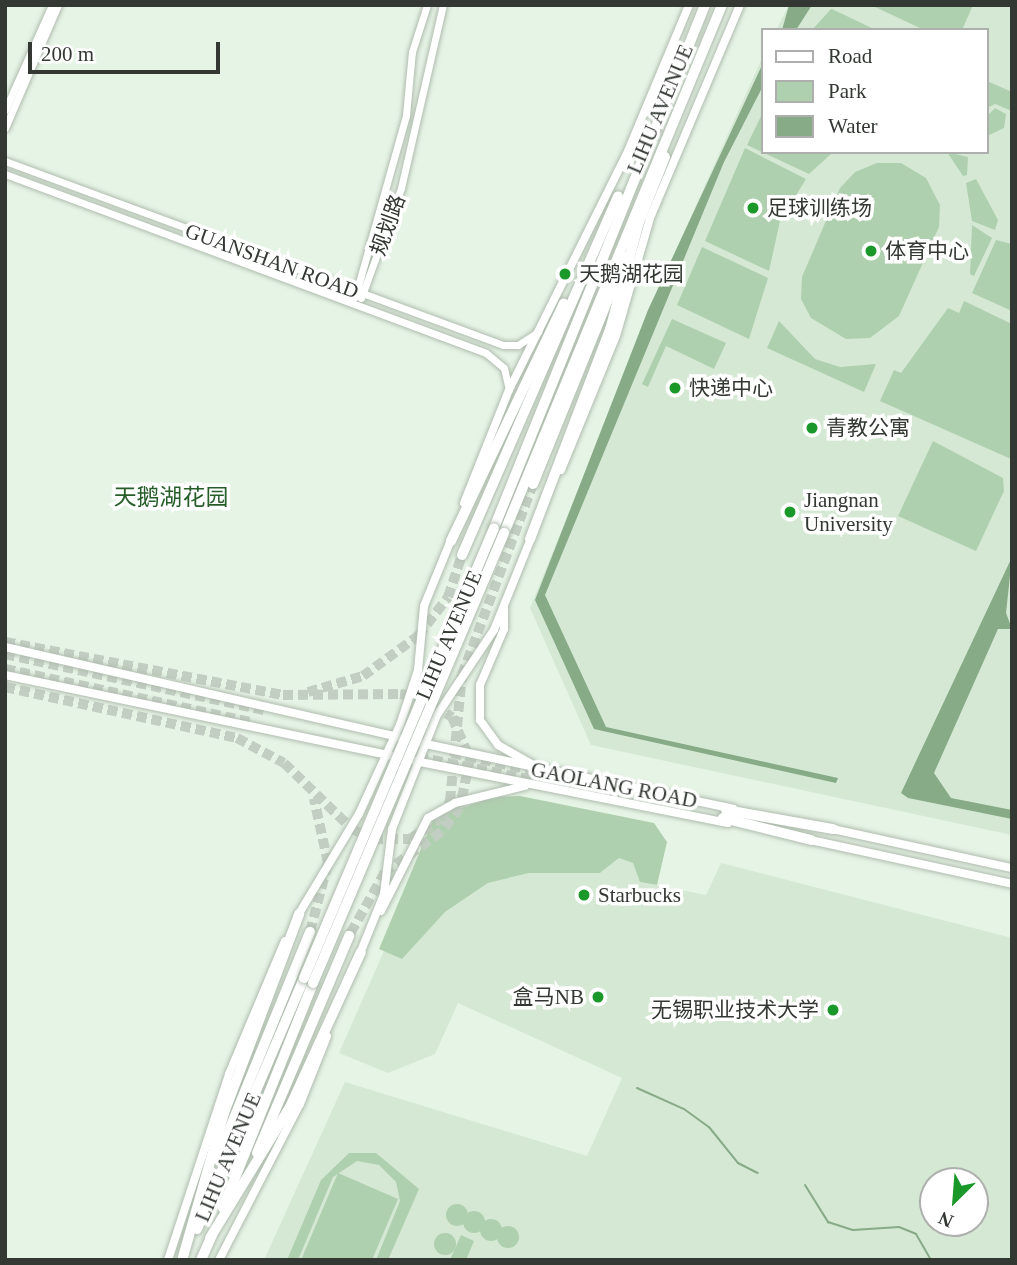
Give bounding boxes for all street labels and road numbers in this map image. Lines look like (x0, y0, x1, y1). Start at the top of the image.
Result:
street label: LIHU AVENUE (621, 40, 699, 178)
street label: 规划路 (365, 191, 411, 259)
street label: GUANSHAN ROAD (182, 218, 362, 304)
street label: LIHU AVENUE (410, 566, 488, 704)
street label: GAOLANG ROAD (529, 757, 699, 813)
street label: LIHU AVENUE (189, 1088, 267, 1226)

